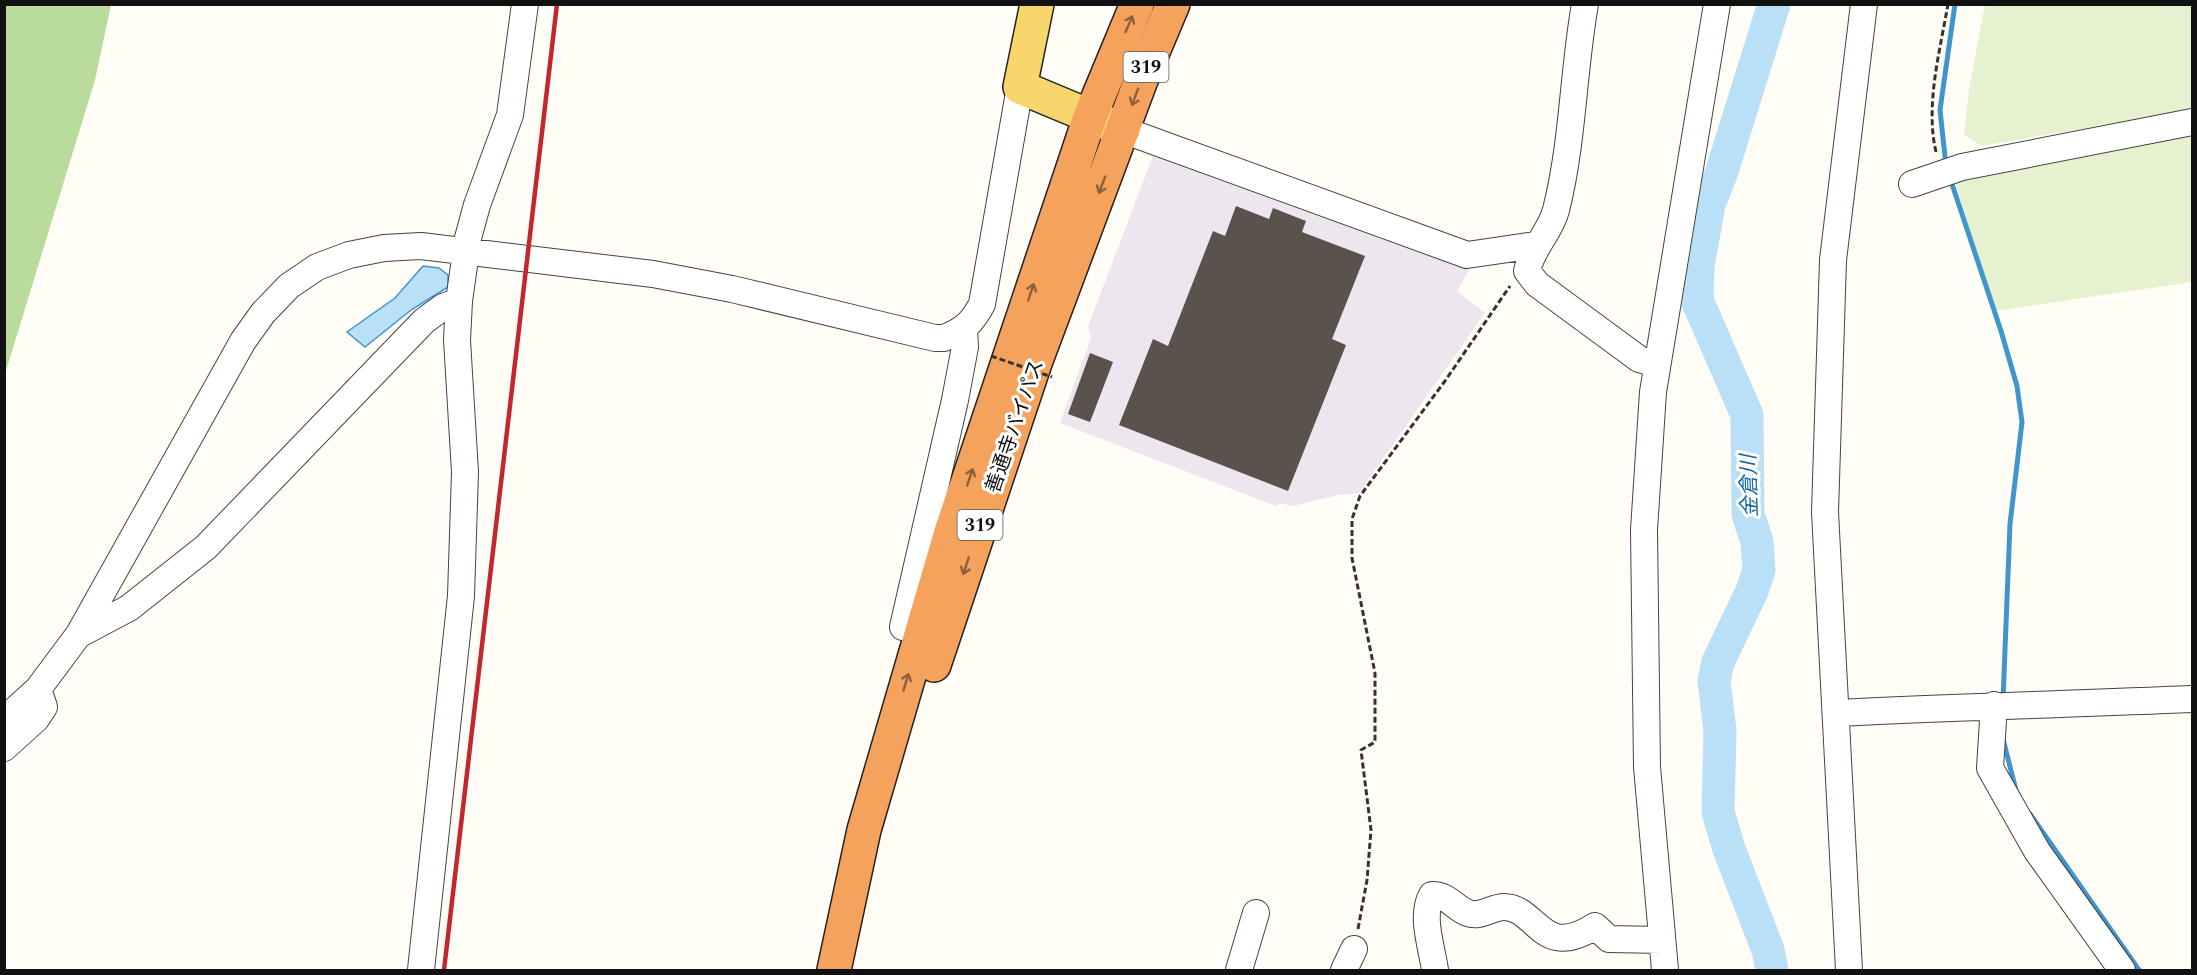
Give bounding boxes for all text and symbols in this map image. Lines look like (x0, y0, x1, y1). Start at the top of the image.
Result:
one-way arrow (1124, 16, 1135, 34)
road number: 319 (1124, 52, 1168, 82)
one-way arrow (1128, 87, 1139, 106)
one-way arrow (1096, 175, 1107, 194)
one-way arrow (1027, 283, 1038, 302)
street label: 善通寺バイパス (978, 355, 1052, 497)
water label: 金倉川 (1733, 452, 1767, 518)
one-way arrow (965, 468, 976, 487)
road number: 319 (958, 510, 1002, 540)
one-way arrow (960, 556, 971, 575)
one-way arrow (901, 673, 912, 692)

